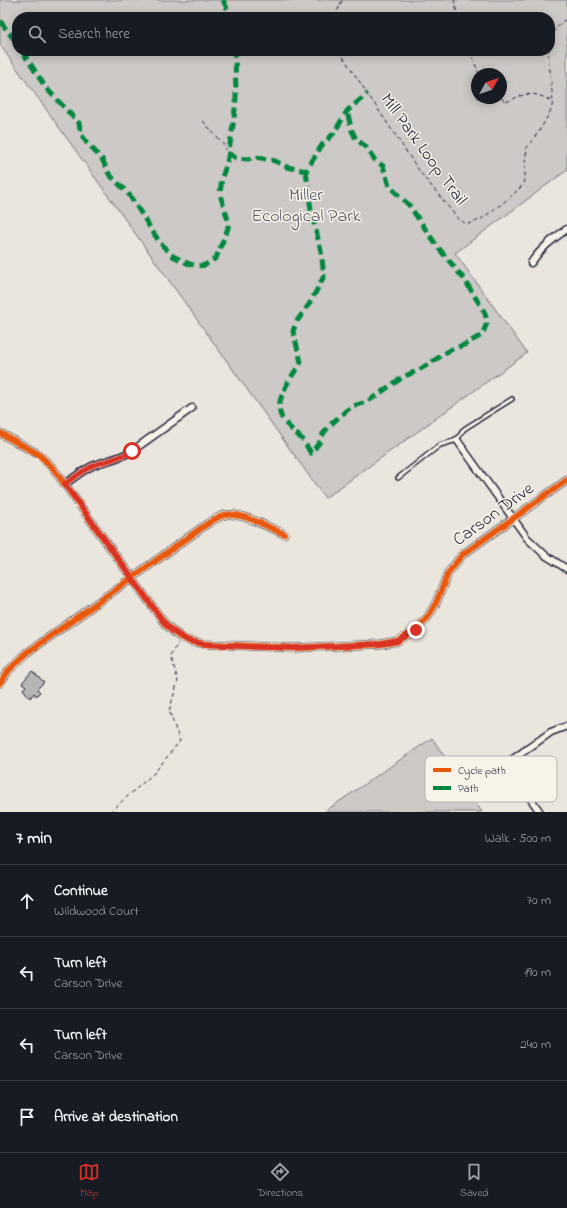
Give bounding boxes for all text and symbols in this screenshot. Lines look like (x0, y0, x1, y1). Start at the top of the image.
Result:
search box (12, 12, 555, 56)
icon: search (26, 23, 48, 45)
text: Search here (58, 23, 130, 45)
north arrow (471, 68, 507, 104)
street label: Mill Park Loop Trail (373, 88, 473, 212)
park label: Miller Ecological Park (251, 183, 361, 231)
route start (123, 442, 141, 460)
street label: Carson Drive (448, 476, 541, 553)
route end (407, 621, 425, 639)
legend (425, 756, 557, 802)
text: Cycle path (458, 763, 506, 780)
text: Path (458, 781, 479, 797)
text: 7 min (16, 826, 52, 851)
text: Walk · 500 m (485, 829, 551, 848)
text: Continue (54, 880, 108, 902)
icon: ahead (16, 890, 38, 912)
text: 70 m (527, 891, 551, 910)
text: Wildwood Court (54, 902, 139, 921)
text: Turn left (54, 952, 107, 974)
icon: left (16, 962, 38, 984)
text: 190 m (524, 963, 551, 982)
text: Carson Drive (54, 974, 122, 993)
text: Turn left (54, 1024, 107, 1046)
icon: left (16, 1034, 38, 1056)
text: 240 m (520, 1035, 551, 1054)
text: Carson Drive (54, 1046, 122, 1065)
icon: arrive (16, 1106, 38, 1128)
text: Arrive at destination (54, 1106, 178, 1128)
tab: Map (78, 1161, 100, 1201)
tab: Directions (257, 1161, 303, 1201)
tab: Saved (460, 1161, 489, 1201)

